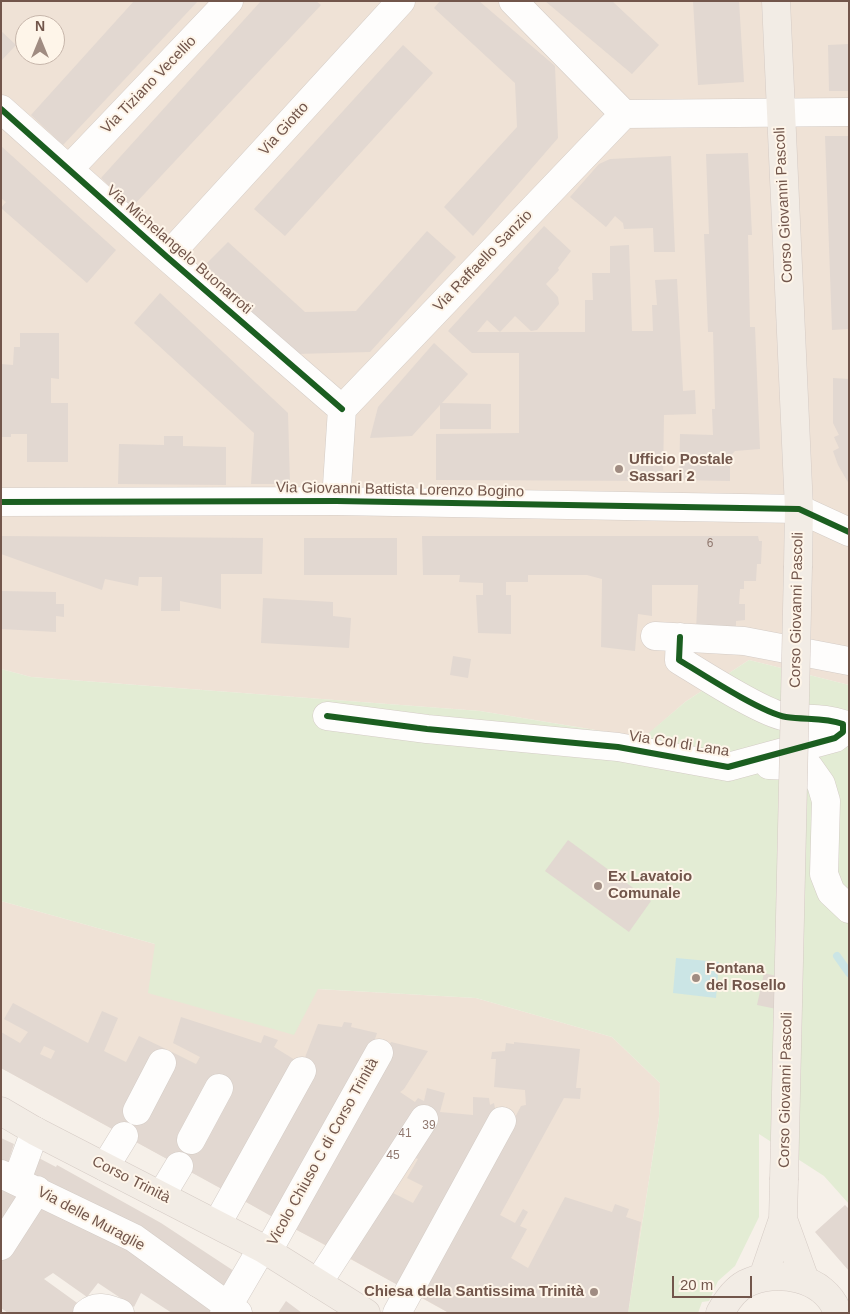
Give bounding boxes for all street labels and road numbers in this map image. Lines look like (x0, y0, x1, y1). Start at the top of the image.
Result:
street label: Via Tiziano Vecellio (98, 32, 200, 138)
street label: Via Giotto (255, 99, 313, 159)
street label: Corso Giovanni Pascoli (771, 127, 797, 283)
street label: Via Michelangelo Buonarroti (102, 182, 256, 318)
street label: Via Raffaello Sanzio (430, 206, 536, 316)
street label: Via Giovanni Battista Lorenzo Bogino (276, 479, 524, 501)
street label: Corso Giovanni Pascoli (787, 532, 807, 688)
street label: Via Col di Lana (627, 727, 731, 761)
street label: Corso Giovanni Pascoli (776, 1012, 796, 1168)
street label: Vicolo Chiuso C di Corso Trinità (264, 1055, 382, 1249)
street label: Corso Trinità (89, 1153, 173, 1207)
street label: Via delle Muraglie (34, 1183, 148, 1255)

